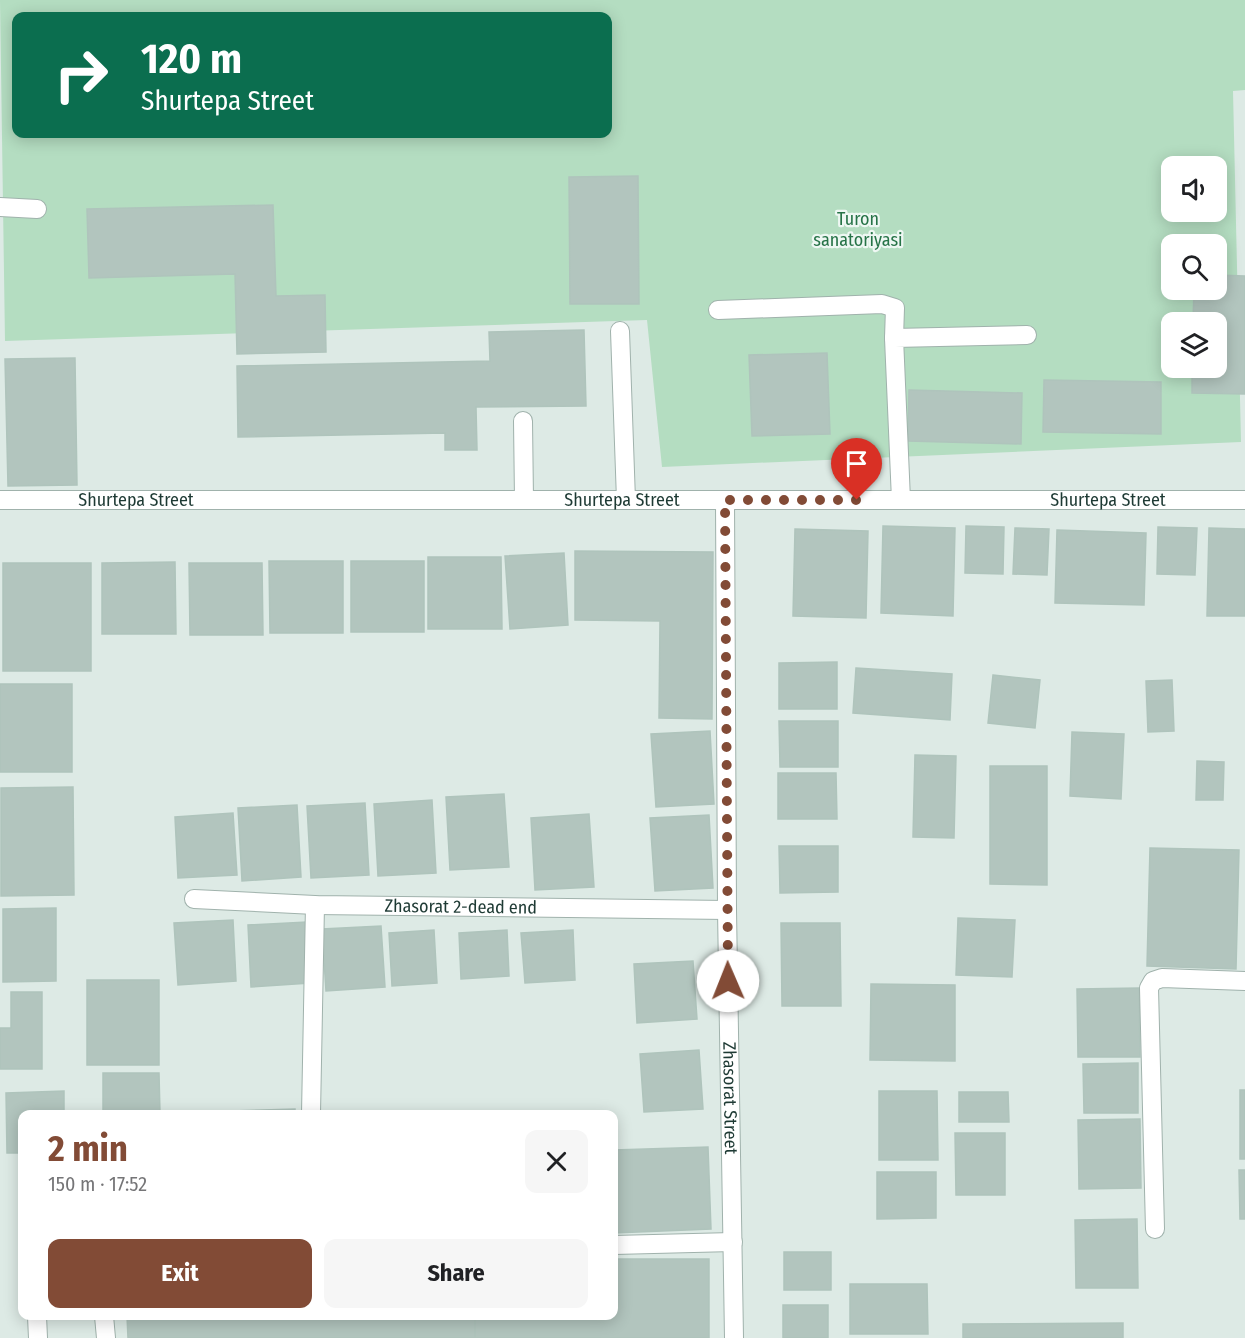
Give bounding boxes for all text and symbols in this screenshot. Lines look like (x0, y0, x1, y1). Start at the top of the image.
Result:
text: 120 m (141, 34, 242, 84)
icon: right (42, 36, 120, 114)
text: Shurtepa Street (141, 85, 314, 117)
map controls (1161, 156, 1227, 378)
button: sound (1161, 156, 1227, 222)
park label: Turon sanatoriyasi (813, 208, 903, 251)
button: search (1161, 234, 1227, 300)
button: layers (1161, 312, 1227, 378)
pin (831, 438, 882, 500)
icon: arrive (840, 447, 873, 480)
street label: Shurtepa Street (78, 489, 194, 511)
street label: Shurtepa Street (564, 489, 680, 511)
street label: Shurtepa Street (1050, 489, 1166, 511)
street label: Zhasorat 2-dead end (385, 895, 537, 919)
position arrow (696, 949, 760, 1013)
street label: Zhasorat Street (718, 1041, 742, 1155)
text: 2 min (48, 1127, 128, 1171)
button: close (525, 1130, 588, 1193)
text: 150 m · 17:52 (48, 1172, 147, 1196)
button: Exit (48, 1239, 312, 1308)
button: Share (324, 1239, 588, 1308)

